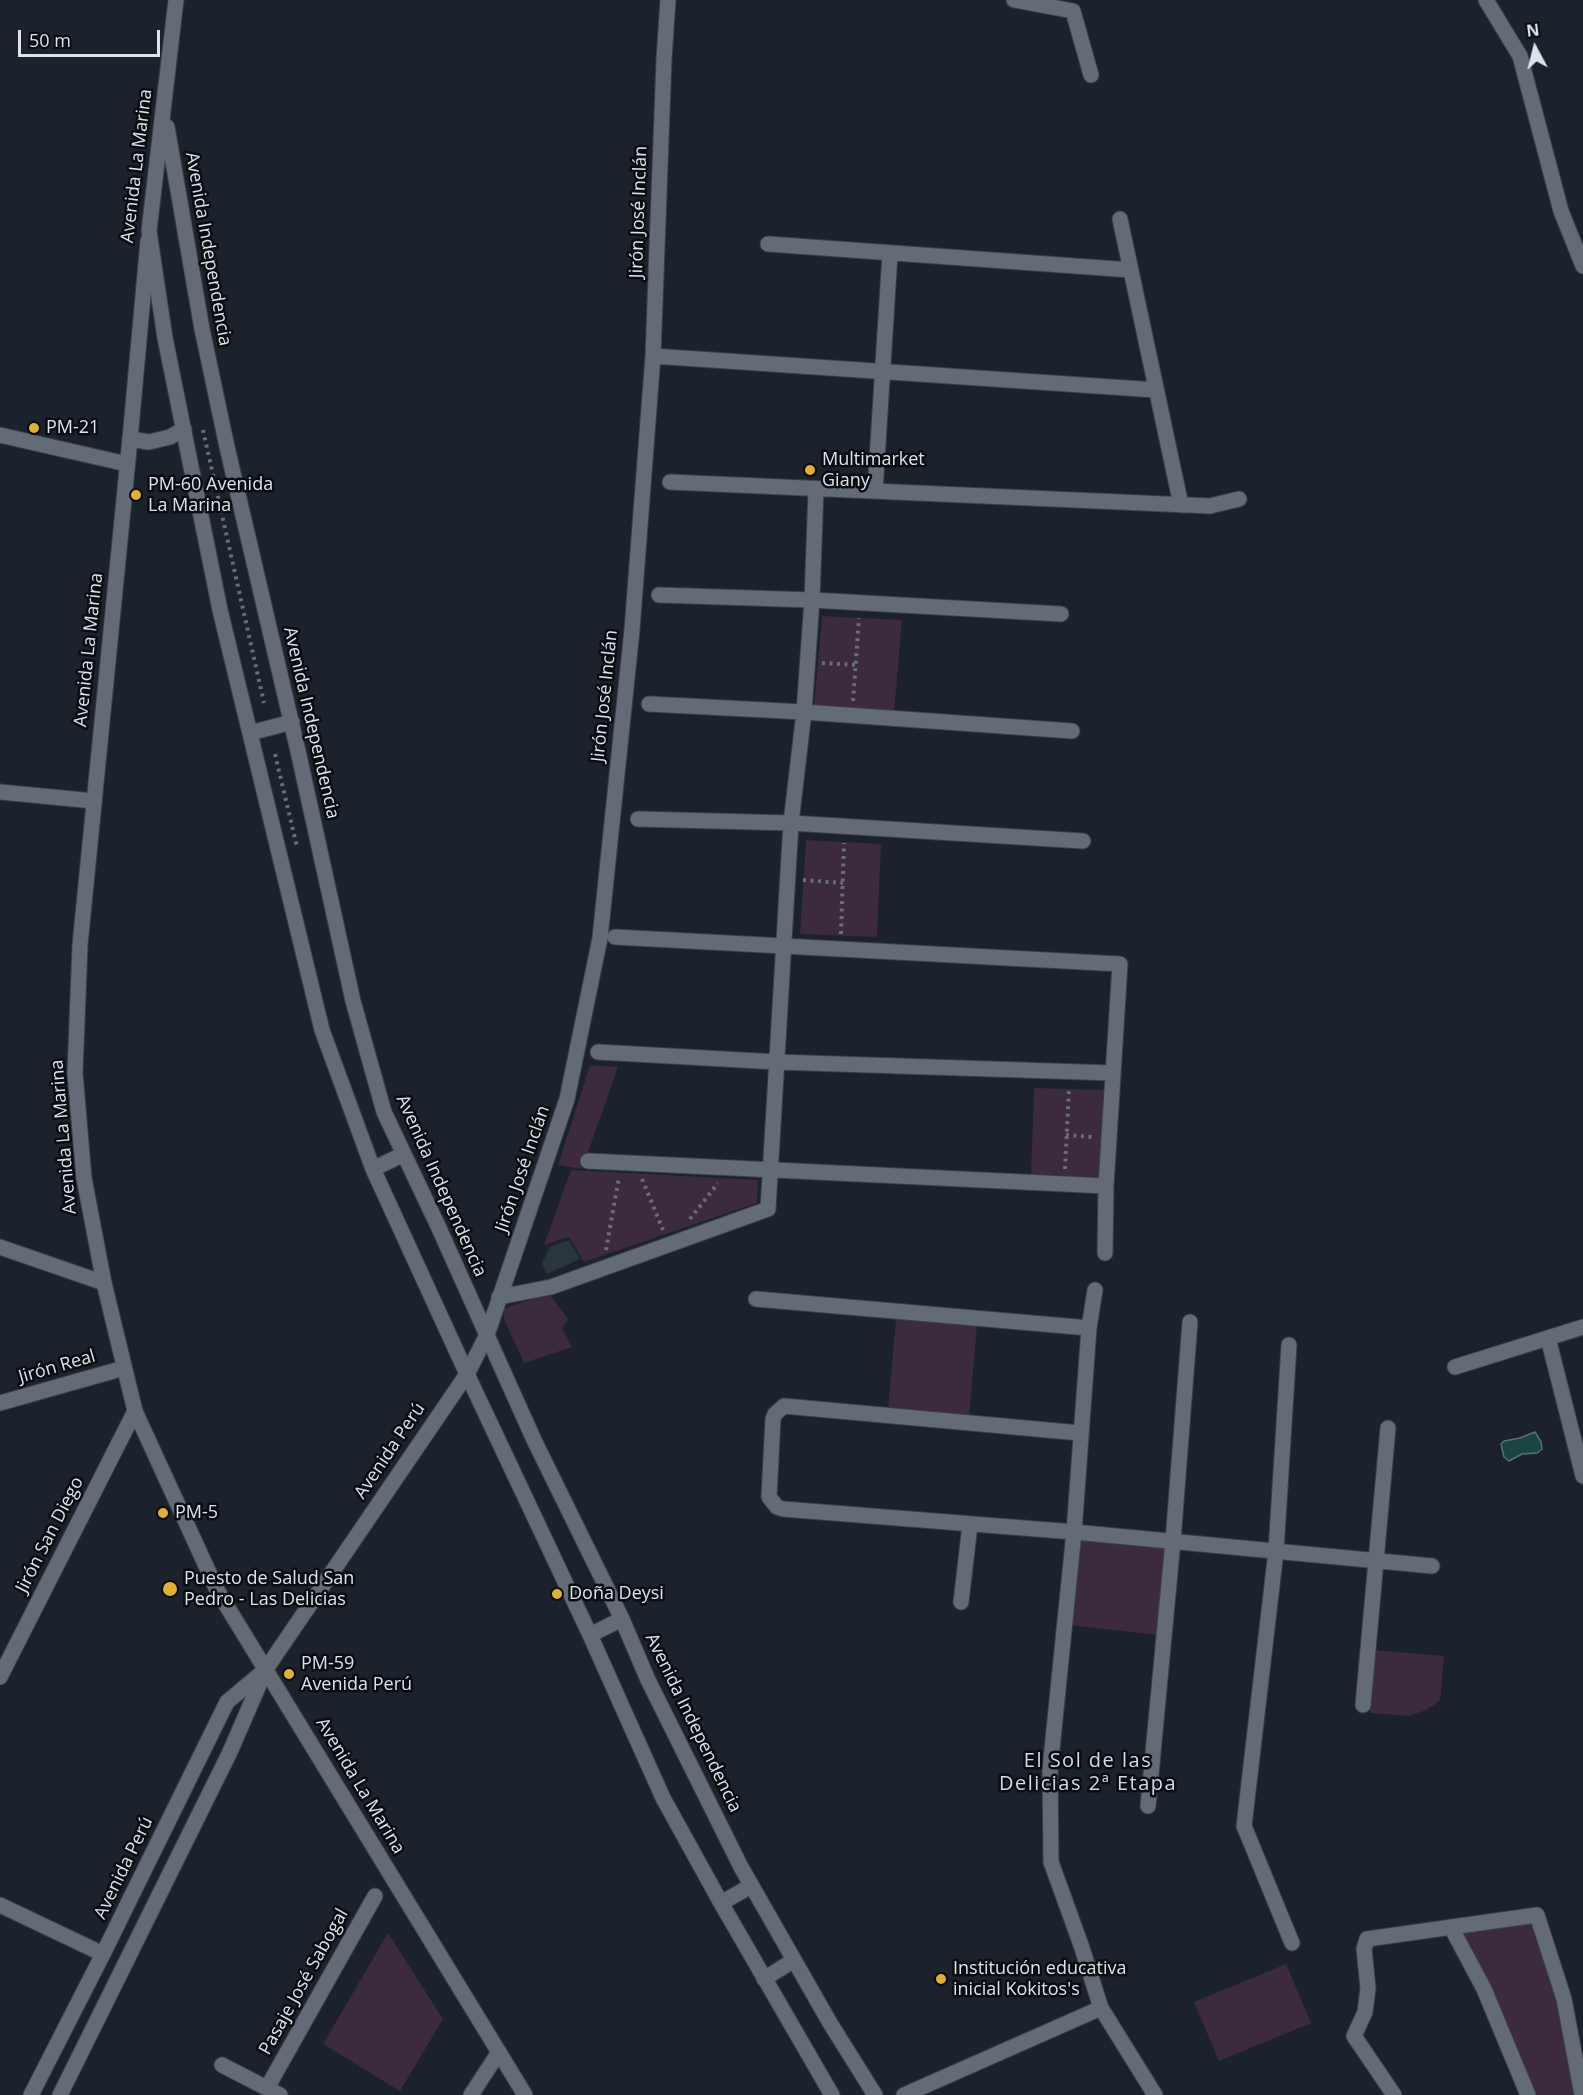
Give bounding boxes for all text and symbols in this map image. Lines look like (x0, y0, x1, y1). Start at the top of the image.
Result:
scale bar (21, 18, 164, 56)
north arrow (1505, 18, 1565, 78)
text: N (1525, 18, 1541, 42)
text: 50 m (29, 28, 71, 52)
street label: Avenida La Marina (117, 88, 157, 244)
street label: Jirón José Inclán (626, 145, 652, 279)
street label: Avenida Independencia (180, 150, 236, 348)
place label: PM-21 (46, 417, 99, 439)
marker: PM-21 (27, 421, 41, 435)
place label: Multimarket Giany (822, 449, 925, 492)
marker: Multimarket Giany (803, 463, 817, 477)
place label: PM-60 Avenida La Marina (148, 474, 273, 516)
marker: PM-60 Avenida La Marina (129, 488, 143, 502)
street label: Avenida La Marina (70, 572, 108, 728)
street label: Avenida Independencia (278, 625, 344, 821)
street label: Jirón José Inclán (587, 629, 623, 763)
street label: Avenida La Marina (46, 1059, 82, 1215)
street label: Avenida Independencia (391, 1092, 491, 1280)
street label: Jirón José Inclán (491, 1103, 555, 1235)
street label: Jirón Real (16, 1346, 98, 1388)
street label: Avenida Perú (350, 1399, 430, 1503)
street label: Jirón San Diego (12, 1473, 88, 1597)
place label: PM-5 (175, 1502, 218, 1524)
marker: PM-5 (156, 1506, 170, 1520)
place label: Puesto de Salud San Pedro - Las Delicias (184, 1568, 354, 1610)
marker: Puesto de Salud San Pedro - Las Delicias (161, 1580, 179, 1598)
place label: Doña Deysi (569, 1583, 664, 1605)
marker: Doña Deysi (550, 1587, 564, 1601)
street label: Avenida Independencia (640, 1630, 746, 1816)
place label: PM-59 Avenida Perú (301, 1653, 412, 1696)
marker: PM-59 Avenida Perú (282, 1667, 296, 1681)
street label: Avenida La Marina (311, 1714, 409, 1858)
district label: El Sol de las Delicias 2ª Etapa (1012, 1749, 1164, 1796)
street label: Avenida Perú (90, 1813, 158, 1923)
street label: Pasaje José Sabogal (255, 1905, 353, 2059)
place label: Institución educativa inicial Kokitos's (953, 1958, 1127, 2000)
marker: Institución educativa inicial Kokitos's (934, 1972, 948, 1986)

